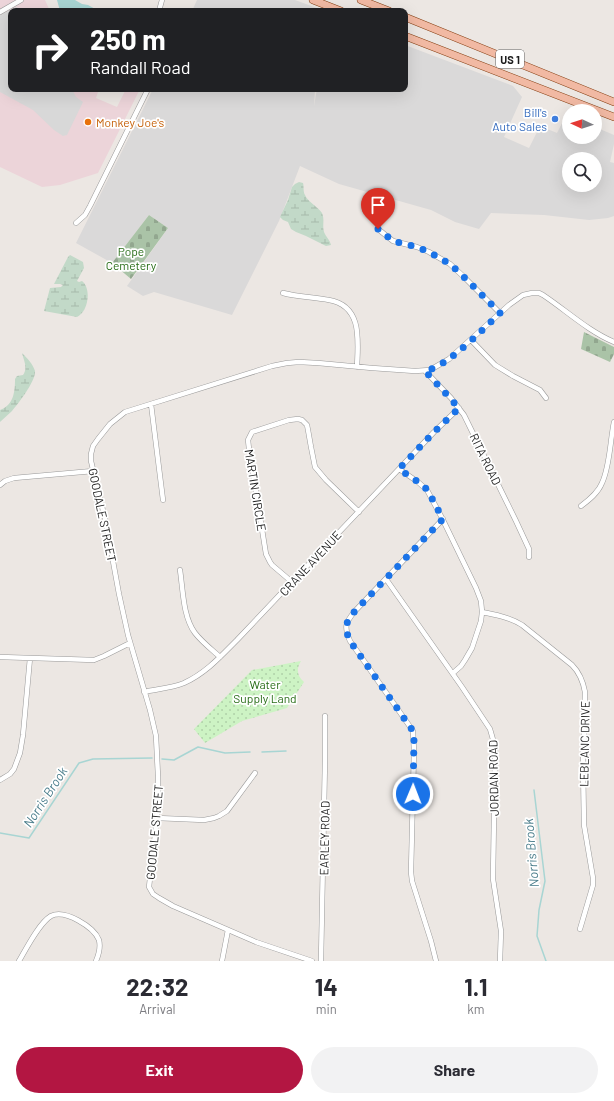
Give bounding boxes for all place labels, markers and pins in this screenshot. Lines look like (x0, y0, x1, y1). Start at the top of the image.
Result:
place label: Bill's Auto Sales (492, 105, 547, 133)
marker: Bill's Auto Sales (550, 114, 560, 124)
place label: Monkey Joe's (96, 115, 164, 129)
marker: Monkey Joe's (83, 117, 93, 127)
pin (361, 188, 395, 229)

